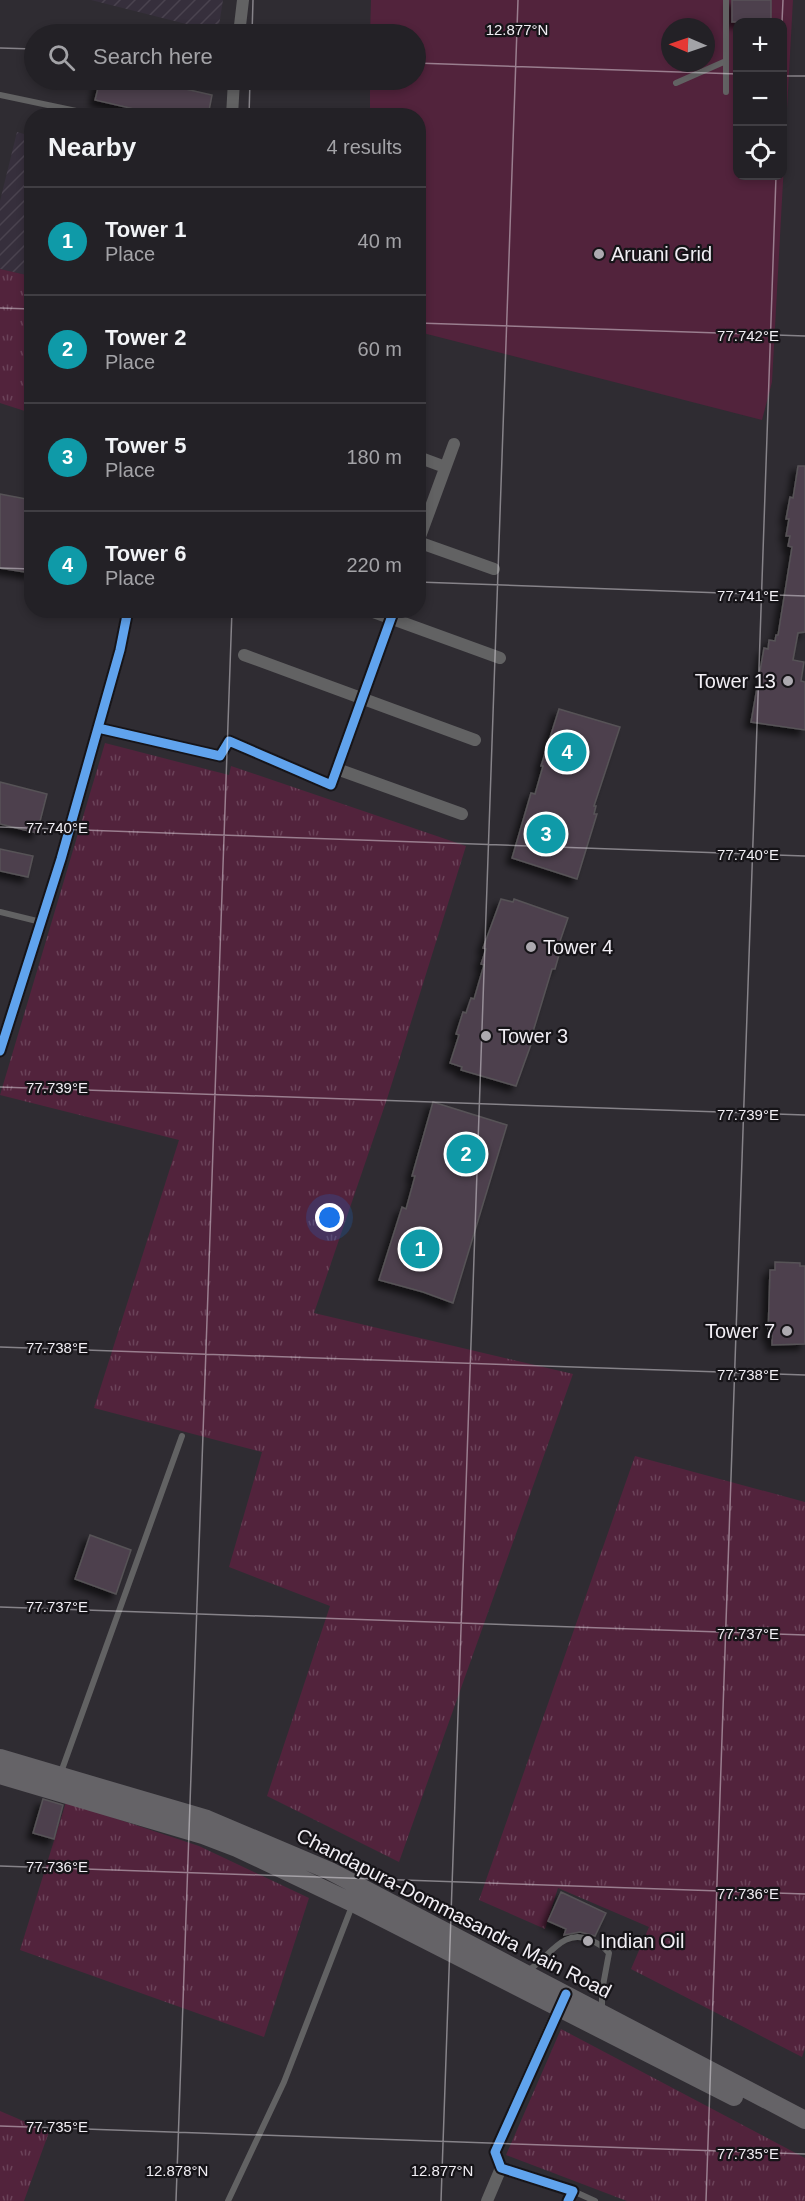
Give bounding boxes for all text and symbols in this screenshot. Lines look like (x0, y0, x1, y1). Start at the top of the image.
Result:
north arrow (661, 18, 715, 72)
map controls (733, 18, 787, 180)
button: + (733, 18, 787, 72)
text: 12.877°N (486, 21, 548, 38)
search box (24, 24, 426, 90)
icon: search (45, 41, 78, 74)
text: Search here (93, 44, 213, 69)
button: − (733, 72, 787, 126)
button: locate (733, 126, 787, 180)
text: Nearby (48, 132, 136, 162)
text: 4 results (326, 136, 402, 158)
text: Tower 1 (105, 217, 187, 242)
text: 1 (62, 230, 73, 252)
text: 40 m (358, 230, 402, 252)
text: Place (105, 243, 155, 265)
place label: Aruani Grid (611, 243, 712, 265)
marker: Aruani Grid (592, 247, 606, 261)
text: Tower 2 (105, 325, 187, 350)
text: 77.742°E (717, 327, 779, 344)
text: 2 (62, 338, 73, 360)
text: 60 m (358, 338, 402, 360)
text: Place (105, 351, 155, 373)
text: Tower 5 (105, 433, 187, 458)
text: 3 (62, 446, 73, 468)
text: 180 m (346, 446, 402, 468)
text: Place (105, 459, 155, 481)
text: Tower 6 (105, 541, 187, 566)
text: 4 (62, 554, 73, 576)
text: 220 m (346, 554, 402, 576)
text: Place (105, 567, 155, 589)
text: 77.741°E (717, 587, 779, 604)
place label: Tower 13 (695, 670, 776, 692)
marker: Tower 13 (781, 674, 795, 688)
pin: 4 (548, 730, 586, 774)
pin: 3 (526, 812, 566, 856)
text: 77.740°E (26, 819, 88, 836)
text: 77.740°E (717, 846, 779, 863)
place label: Tower 4 (543, 936, 613, 958)
marker: Tower 4 (524, 940, 538, 954)
place label: Tower 3 (498, 1025, 568, 1047)
marker: Tower 3 (479, 1029, 493, 1043)
text: 77.739°E (26, 1079, 88, 1096)
text: 77.739°E (717, 1106, 779, 1123)
pin: 2 (446, 1132, 486, 1176)
your location (315, 1203, 344, 1232)
pin: 1 (400, 1226, 440, 1272)
place label: Tower 7 (705, 1320, 775, 1342)
marker: Tower 7 (780, 1324, 794, 1338)
text: 77.738°E (26, 1339, 88, 1356)
text: 77.738°E (717, 1366, 779, 1383)
text: 77.737°E (26, 1598, 88, 1615)
text: 77.737°E (717, 1625, 779, 1642)
street label: Chandapura-Dommasandra Main Road (293, 1824, 615, 2002)
text: 77.736°E (26, 1858, 88, 1875)
text: 77.736°E (717, 1885, 779, 1902)
place label: Indian Oil (600, 1930, 685, 1952)
marker: Indian Oil (581, 1934, 595, 1948)
text: 77.735°E (26, 2118, 88, 2135)
text: 77.735°E (717, 2145, 779, 2162)
text: 12.878°N (146, 2162, 208, 2179)
text: 12.877°N (411, 2162, 473, 2179)

